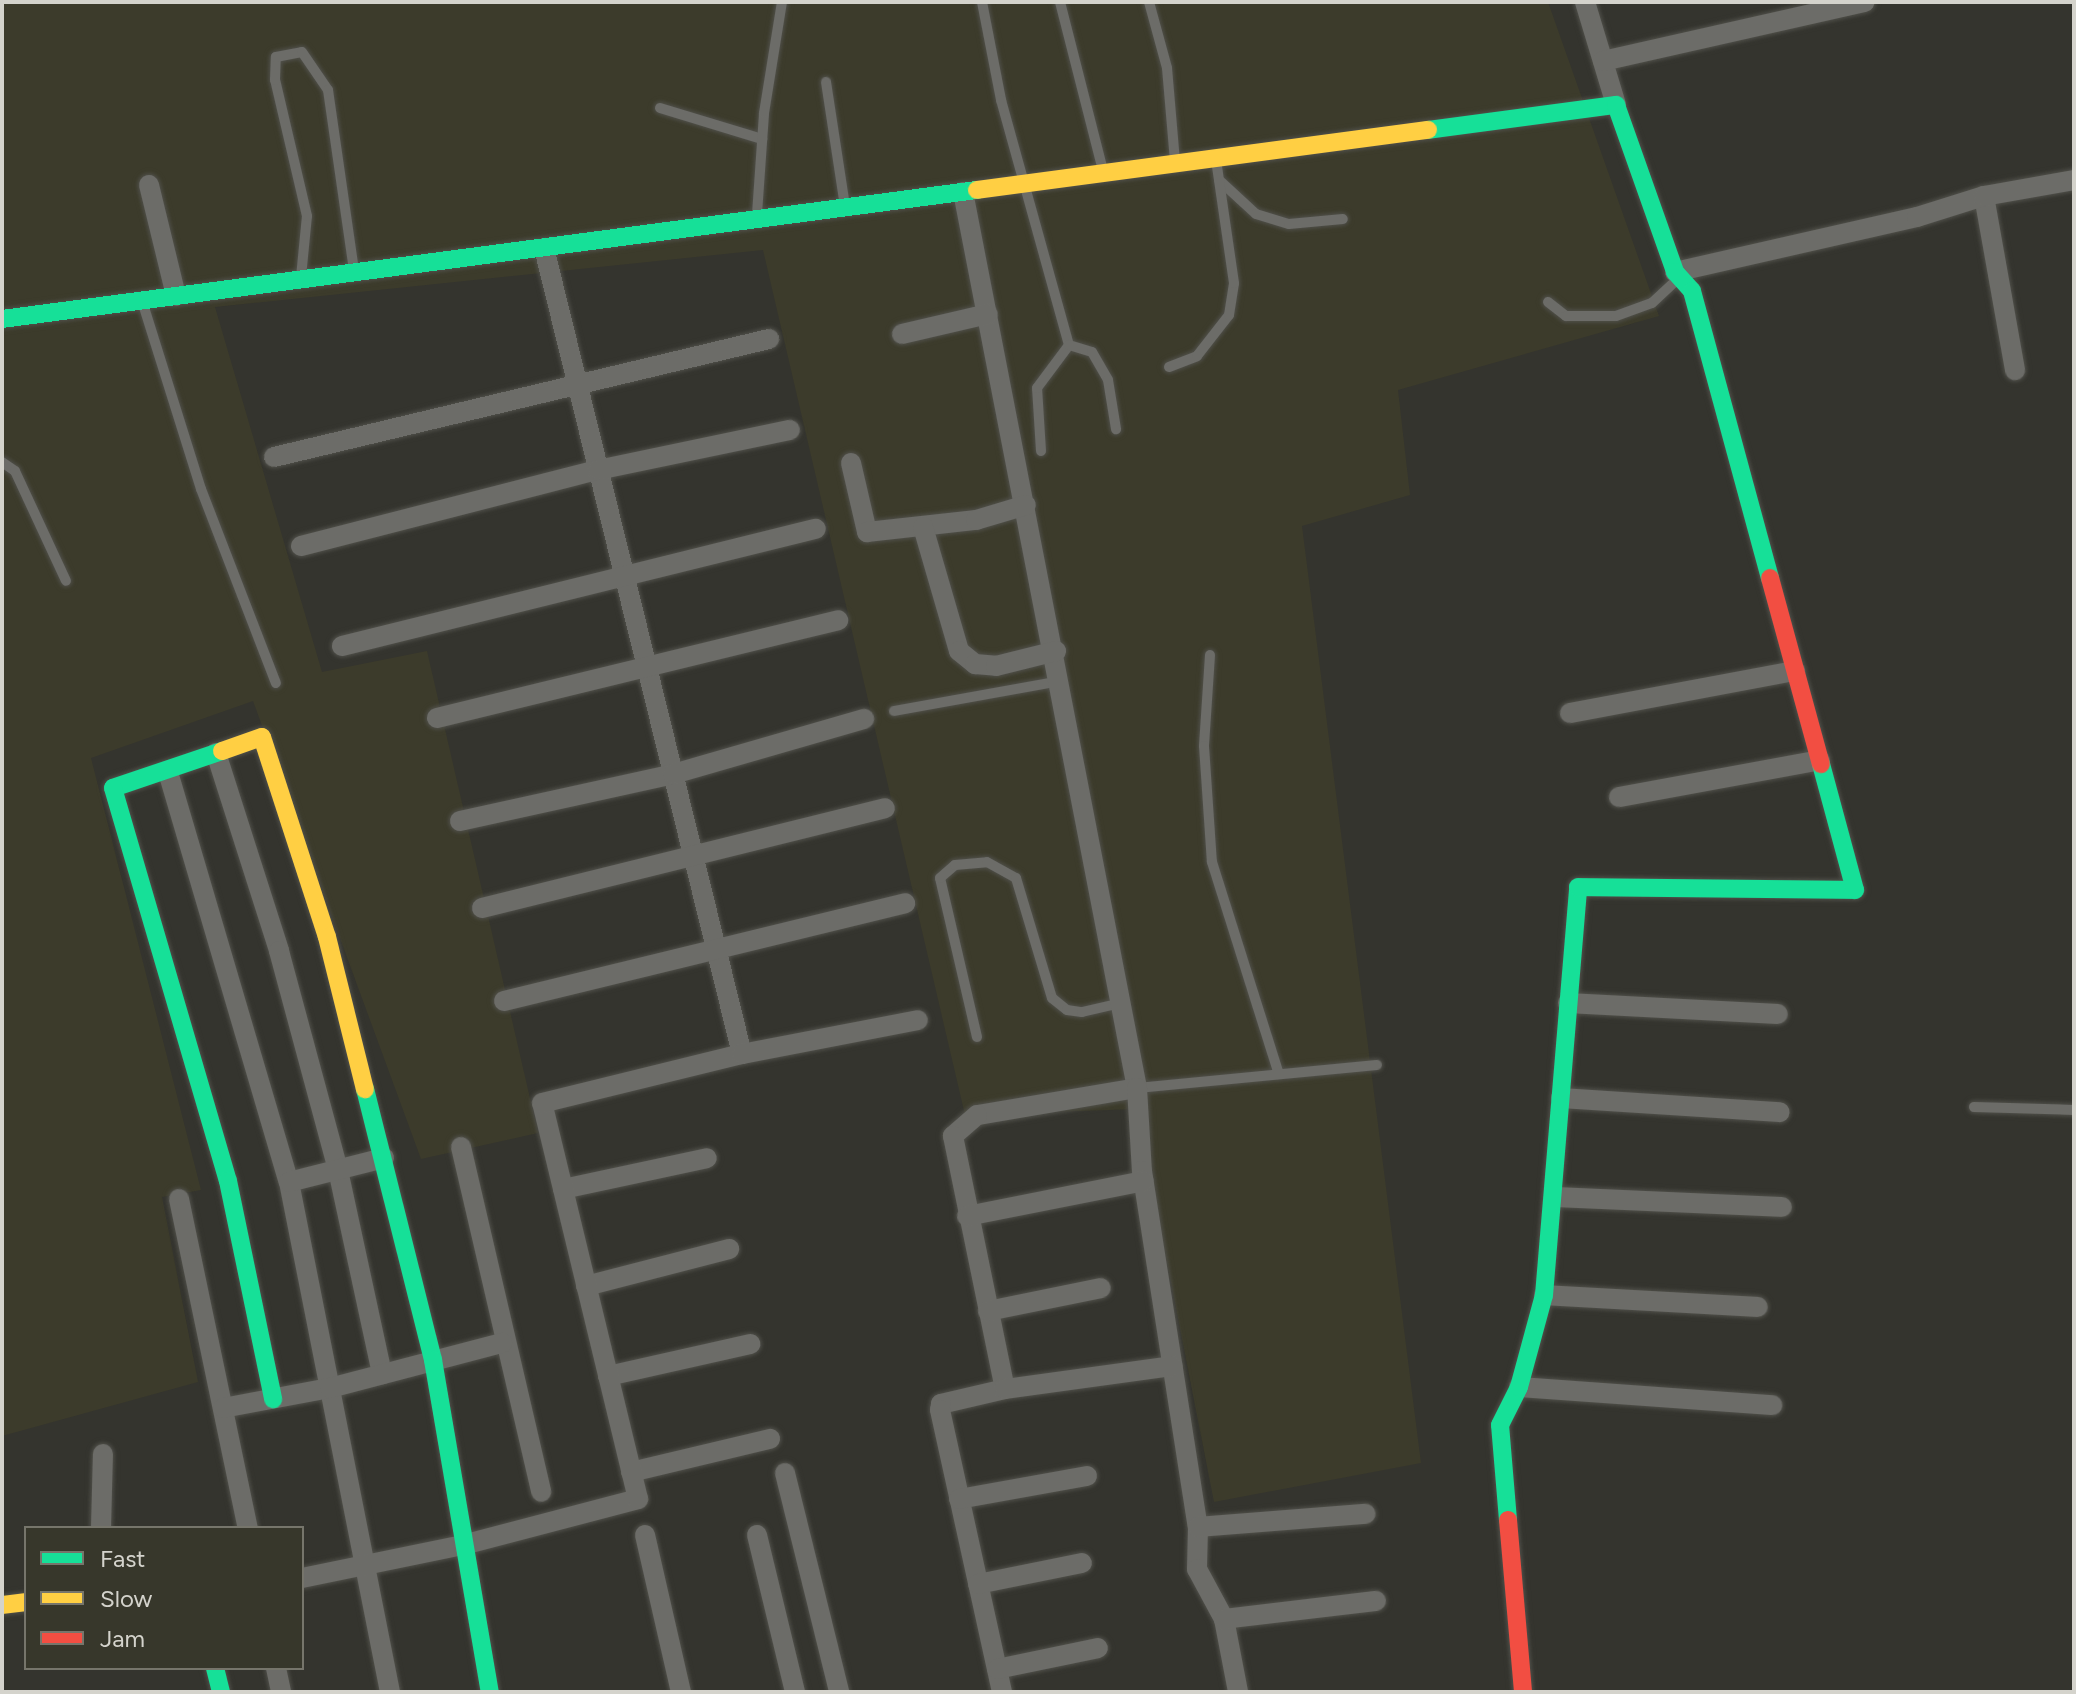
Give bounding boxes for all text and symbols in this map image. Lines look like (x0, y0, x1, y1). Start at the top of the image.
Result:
legend (24, 1526, 304, 1670)
text: Fast (100, 1544, 145, 1573)
text: Slow (100, 1584, 152, 1613)
text: Jam (100, 1624, 145, 1653)

